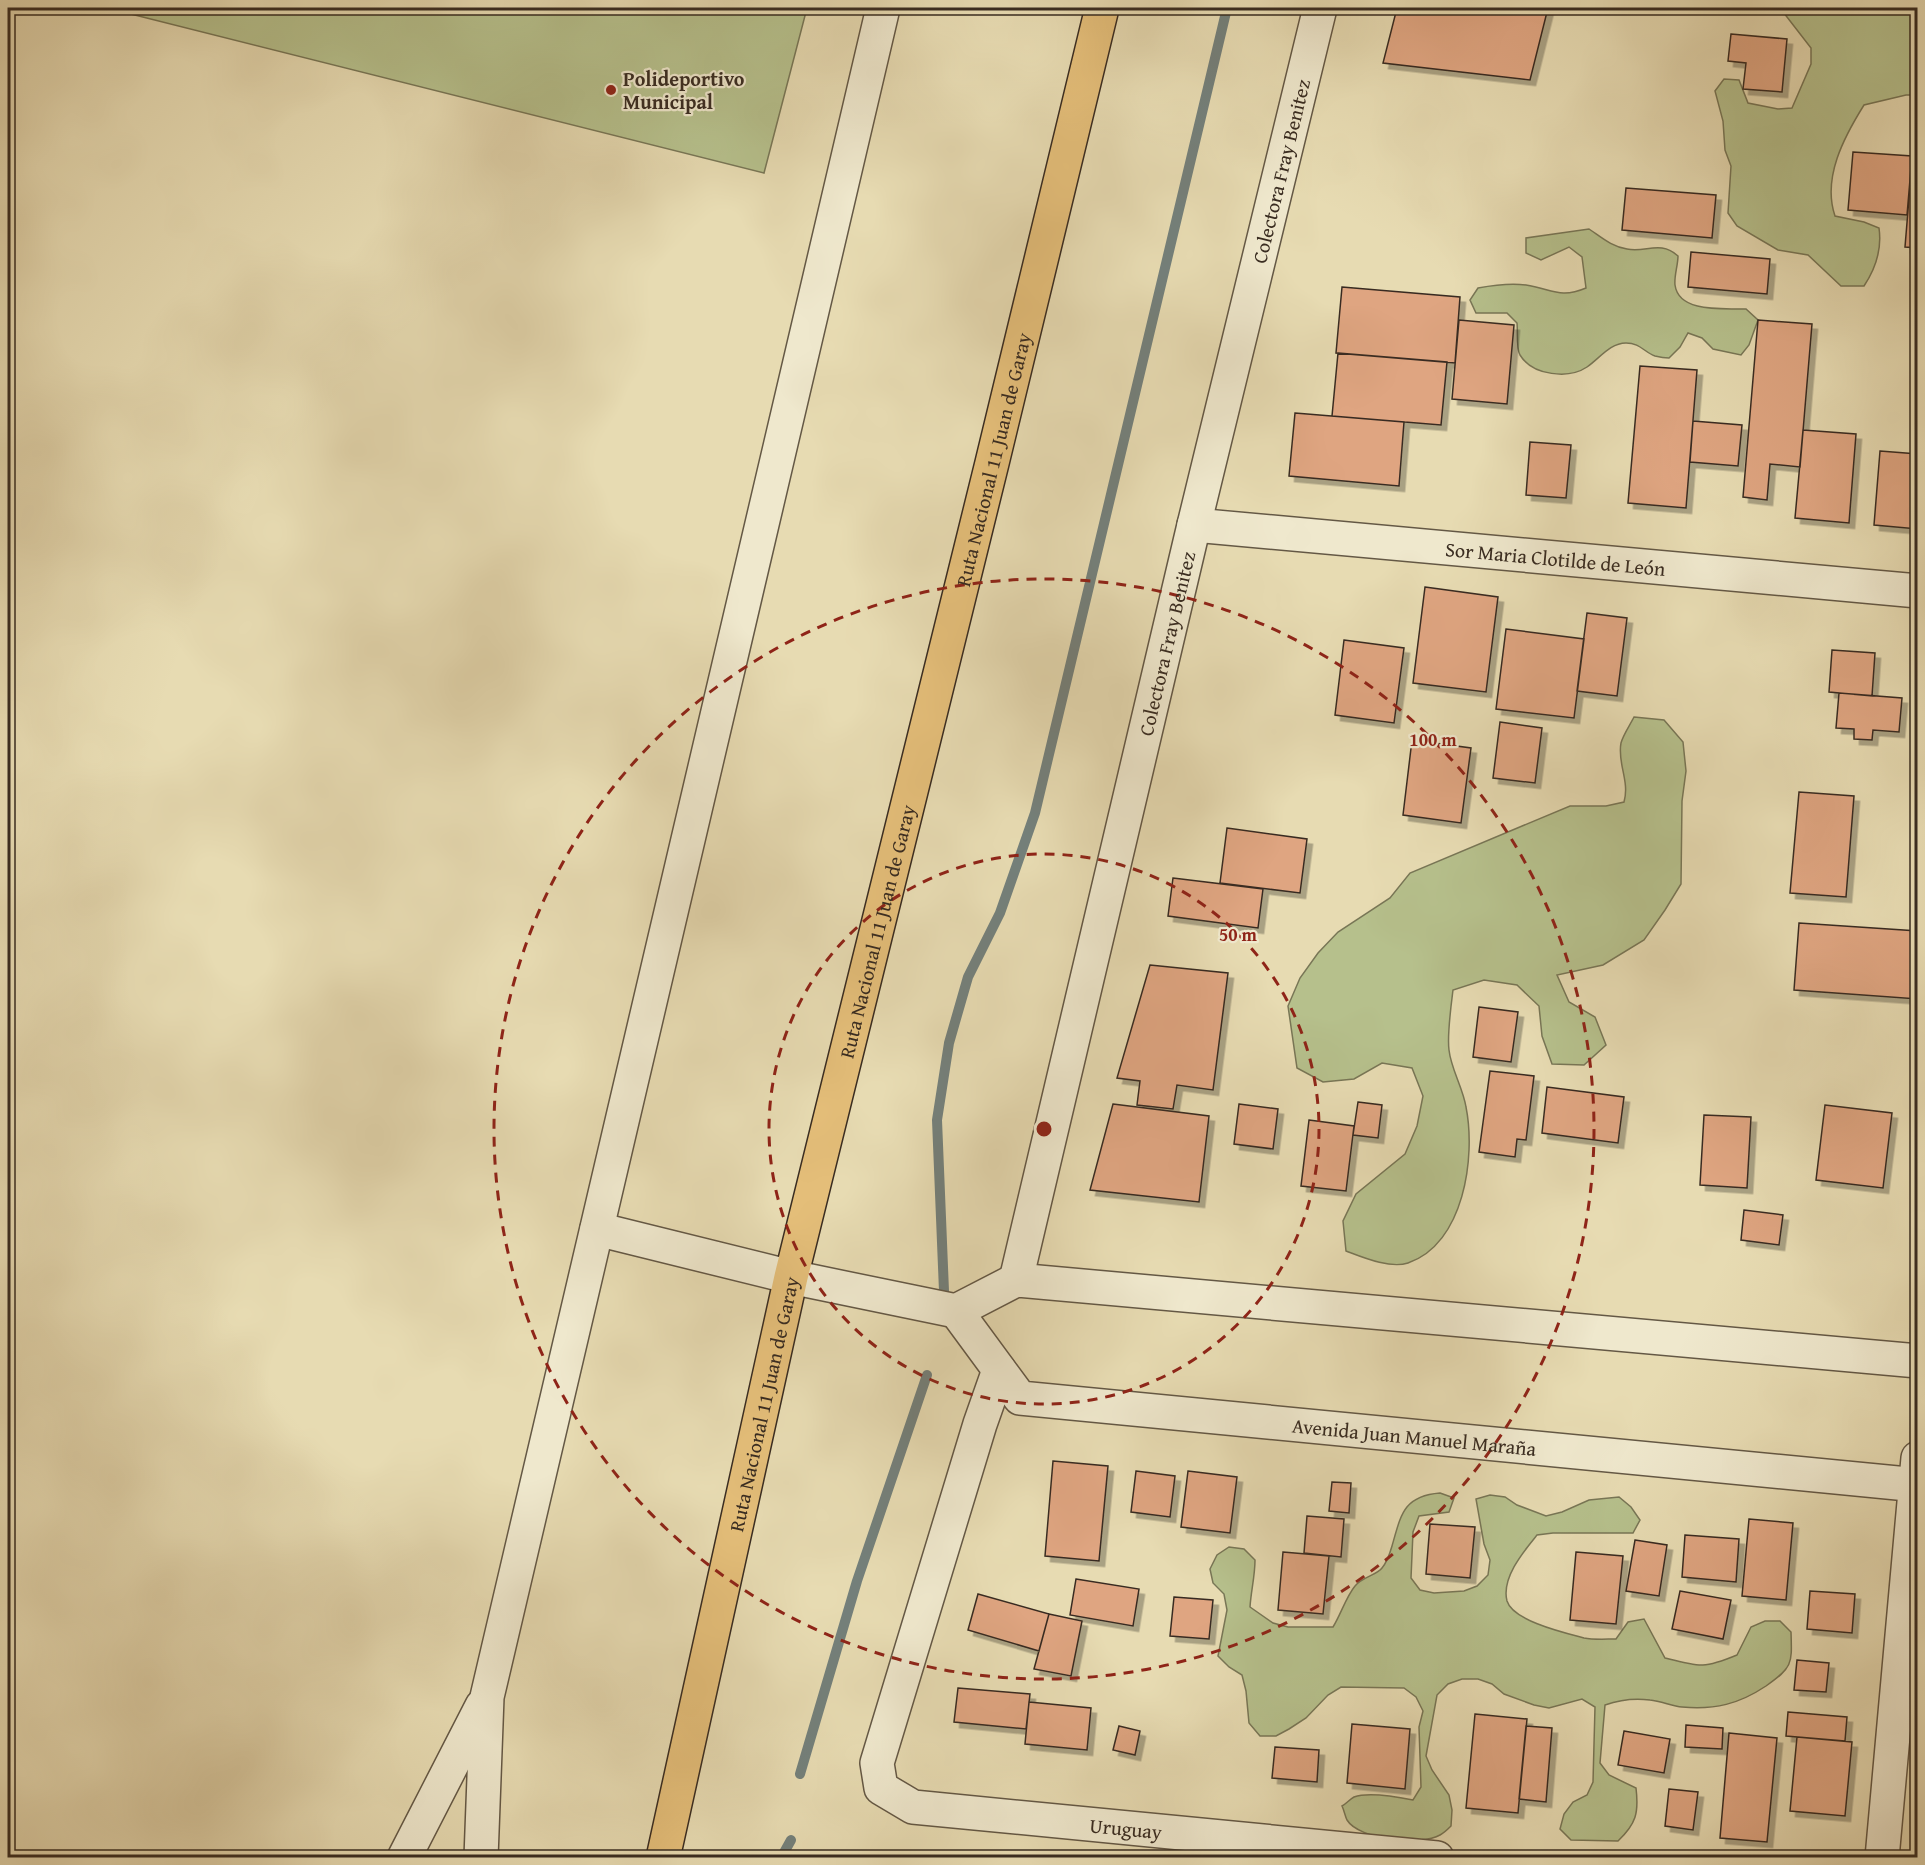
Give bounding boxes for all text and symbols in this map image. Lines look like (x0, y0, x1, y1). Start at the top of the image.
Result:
place label: Polideportivo Municipal (623, 64, 745, 116)
street label: Colectora Fray Benitez (1244, 76, 1317, 266)
marker: Polideportivo Municipal (604, 83, 618, 97)
street label: Ruta Nacional 11 Juan de Garay (948, 330, 1038, 589)
street label: Sor Maria Clotilde de León (1444, 533, 1667, 582)
street label: Colectora Fray Benitez (1130, 548, 1202, 739)
text: 100 m (1409, 726, 1457, 753)
street label: Ruta Nacional 11 Juan de Garay (831, 801, 922, 1061)
text: 50 m (1219, 921, 1258, 948)
centre of rings (1034, 1119, 1054, 1139)
street label: Ruta Nacional 11 Juan de Garay (721, 1274, 805, 1534)
street label: Avenida Juan Manuel Maraña (1291, 1410, 1538, 1462)
street label: Uruguay (1088, 1810, 1163, 1846)

